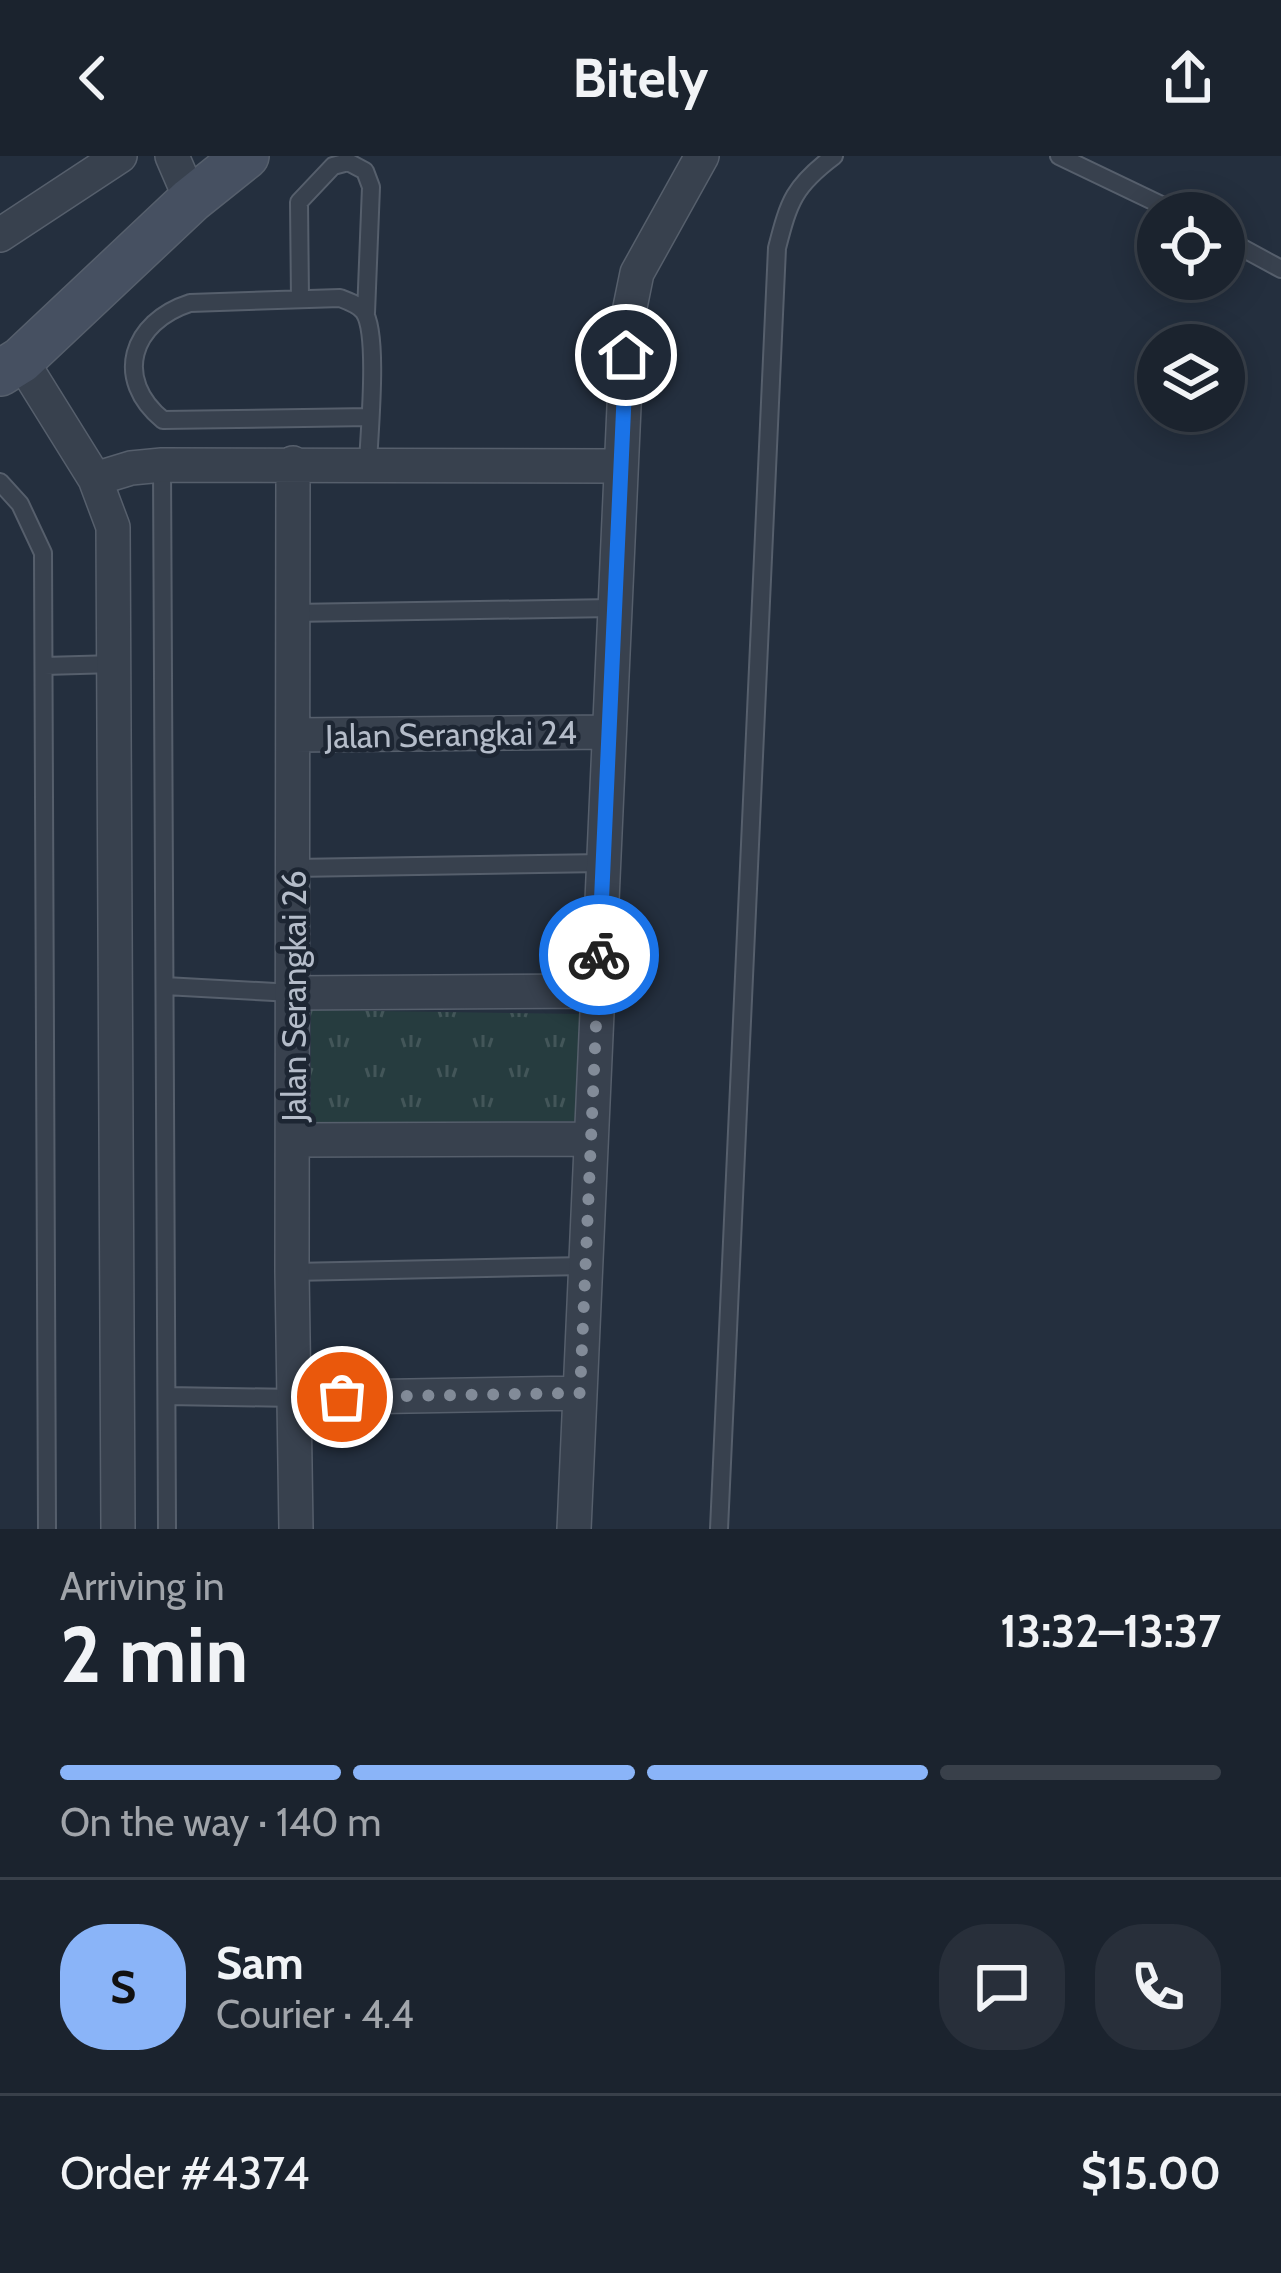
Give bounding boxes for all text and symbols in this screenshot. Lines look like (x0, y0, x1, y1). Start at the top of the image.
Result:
icon: back (60, 45, 126, 111)
text: Bitely (573, 45, 708, 111)
icon: share (1155, 45, 1221, 111)
map controls (1137, 192, 1245, 432)
button: locate (1137, 192, 1245, 300)
pin (575, 304, 677, 406)
icon: home (593, 322, 659, 388)
button: layers (1137, 324, 1245, 432)
street label: Jalan Serangkai 24 (324, 712, 577, 756)
street label: Jalan Serangkai 26 (274, 870, 314, 1123)
courier (539, 895, 659, 1015)
icon: bike (566, 922, 632, 988)
pin (291, 1346, 393, 1448)
icon: bag (309, 1364, 375, 1430)
text: Arriving in (60, 1562, 224, 1610)
text: 13:32–13:37 (1000, 1604, 1221, 1658)
text: 2 min (60, 1607, 248, 1702)
text: On the way · 140 m (60, 1798, 381, 1846)
button: chat (939, 1924, 1065, 2050)
button: phone (1095, 1924, 1221, 2050)
text: Sam (216, 1936, 304, 1990)
text: S (110, 1960, 136, 2014)
text: Courier · 4.4 (216, 1990, 414, 2038)
text: Order #4374 (60, 2146, 309, 2200)
text: $15.00 (1081, 2146, 1221, 2200)

